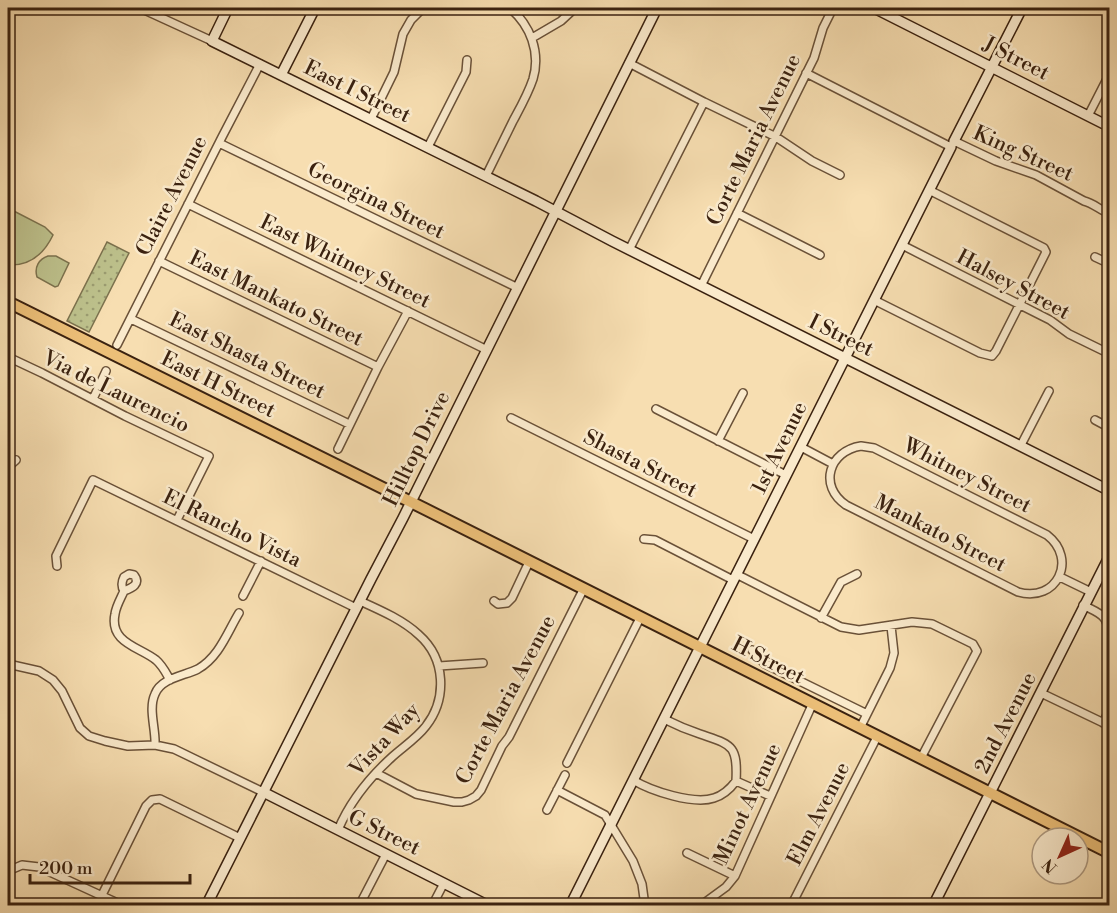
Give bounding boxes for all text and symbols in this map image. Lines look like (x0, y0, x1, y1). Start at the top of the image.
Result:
street label: J Street (978, 31, 1054, 87)
street label: Corte Maria Avenue (701, 50, 807, 230)
street label: East I Street (299, 55, 415, 129)
street label: King Street (969, 120, 1078, 188)
street label: Claire Avenue (131, 132, 213, 260)
street label: Georgina Street (303, 157, 449, 246)
street label: East Whitney Street (255, 209, 435, 315)
street label: Halsey Street (952, 244, 1075, 326)
street label: East Mankato Street (185, 246, 368, 353)
street label: East Shasta Street (165, 307, 330, 405)
street label: I Street (804, 309, 878, 363)
street label: Via de Laurencio (37, 345, 194, 439)
street label: East H Street (156, 346, 280, 424)
street label: Hilltop Drive (378, 387, 456, 511)
street label: 1st Avenue (747, 398, 813, 498)
street label: Shasta Street (579, 424, 702, 504)
street label: Whitney Street (898, 432, 1036, 520)
street label: El Rancho Vista (159, 484, 306, 574)
street label: Mankato Street (870, 490, 1011, 579)
street label: Corte Maria Avenue (450, 611, 562, 789)
street label: H Street (727, 632, 809, 691)
street label: 2nd Avenue (969, 668, 1043, 778)
street label: Vista Way (344, 697, 426, 783)
street label: Minot Avenue (709, 739, 787, 869)
street label: Elm Avenue (782, 758, 856, 870)
street label: G Street (344, 804, 425, 862)
north arrow (1030, 826, 1090, 886)
scale bar (30, 847, 190, 885)
text: N (1038, 854, 1062, 877)
text: 200 m (39, 857, 93, 880)

